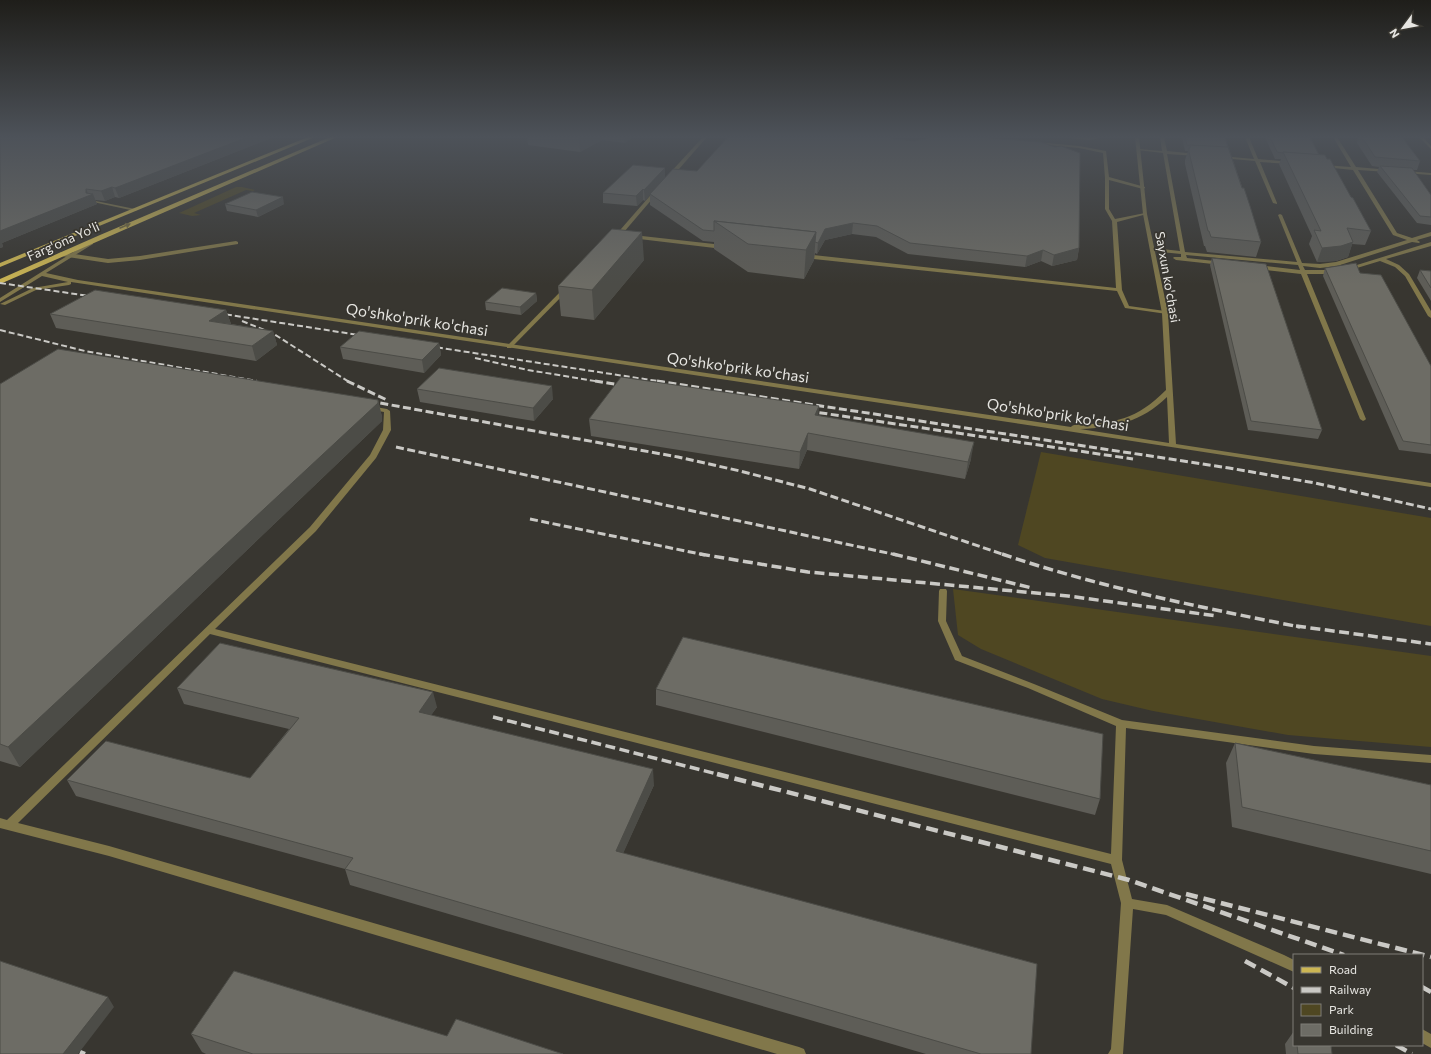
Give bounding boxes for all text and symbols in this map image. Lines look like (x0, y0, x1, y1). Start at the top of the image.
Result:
north arrow (1383, 8, 1423, 48)
text: N (1386, 27, 1402, 41)
street label: Farg'ona Yo'li (24, 218, 102, 264)
one-way arrow (120, 223, 132, 229)
street label: Sayxun ko'chasi (1152, 230, 1184, 324)
street label: Qo'shko'prik ko'chasi (345, 299, 489, 339)
street label: Qo'shko'prik ko'chasi (666, 348, 810, 386)
street label: Qo'shko'prik ko'chasi (986, 394, 1130, 434)
legend (1293, 954, 1423, 1046)
text: Road (1329, 962, 1357, 976)
text: Railway (1329, 982, 1371, 996)
text: Park (1329, 1002, 1355, 1016)
text: Building (1329, 1022, 1373, 1036)

